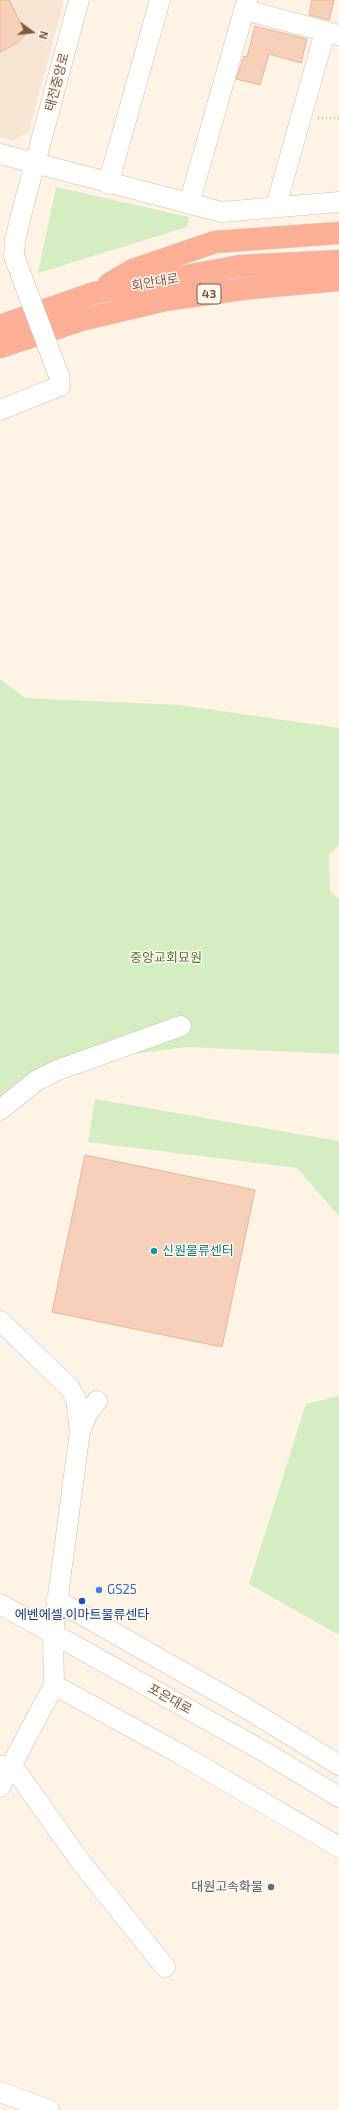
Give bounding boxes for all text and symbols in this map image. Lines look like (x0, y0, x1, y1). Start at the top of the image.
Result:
north arrow (12, 12, 52, 52)
text: N (37, 30, 51, 41)
street label: 태전중앙로 (42, 51, 72, 113)
street label: 회안대로 (130, 270, 180, 294)
road number: 43 (197, 284, 221, 304)
park label: 중앙교회묘원 (130, 950, 202, 966)
place label: 신원물류센터 (162, 1243, 234, 1259)
marker: 신원물류센터 (149, 1246, 159, 1256)
place label: GS25 (107, 1582, 137, 1598)
marker: GS25 (94, 1585, 104, 1595)
marker: 에벤에셀.이마트물류센타 (77, 1596, 87, 1606)
place label: 에벤에셀.이마트물류센타 (15, 1607, 149, 1623)
street label: 포은대로 (145, 1681, 195, 1717)
place label: 대원고속화물 (191, 1879, 263, 1895)
marker: 대원고속화물 (266, 1882, 276, 1892)

